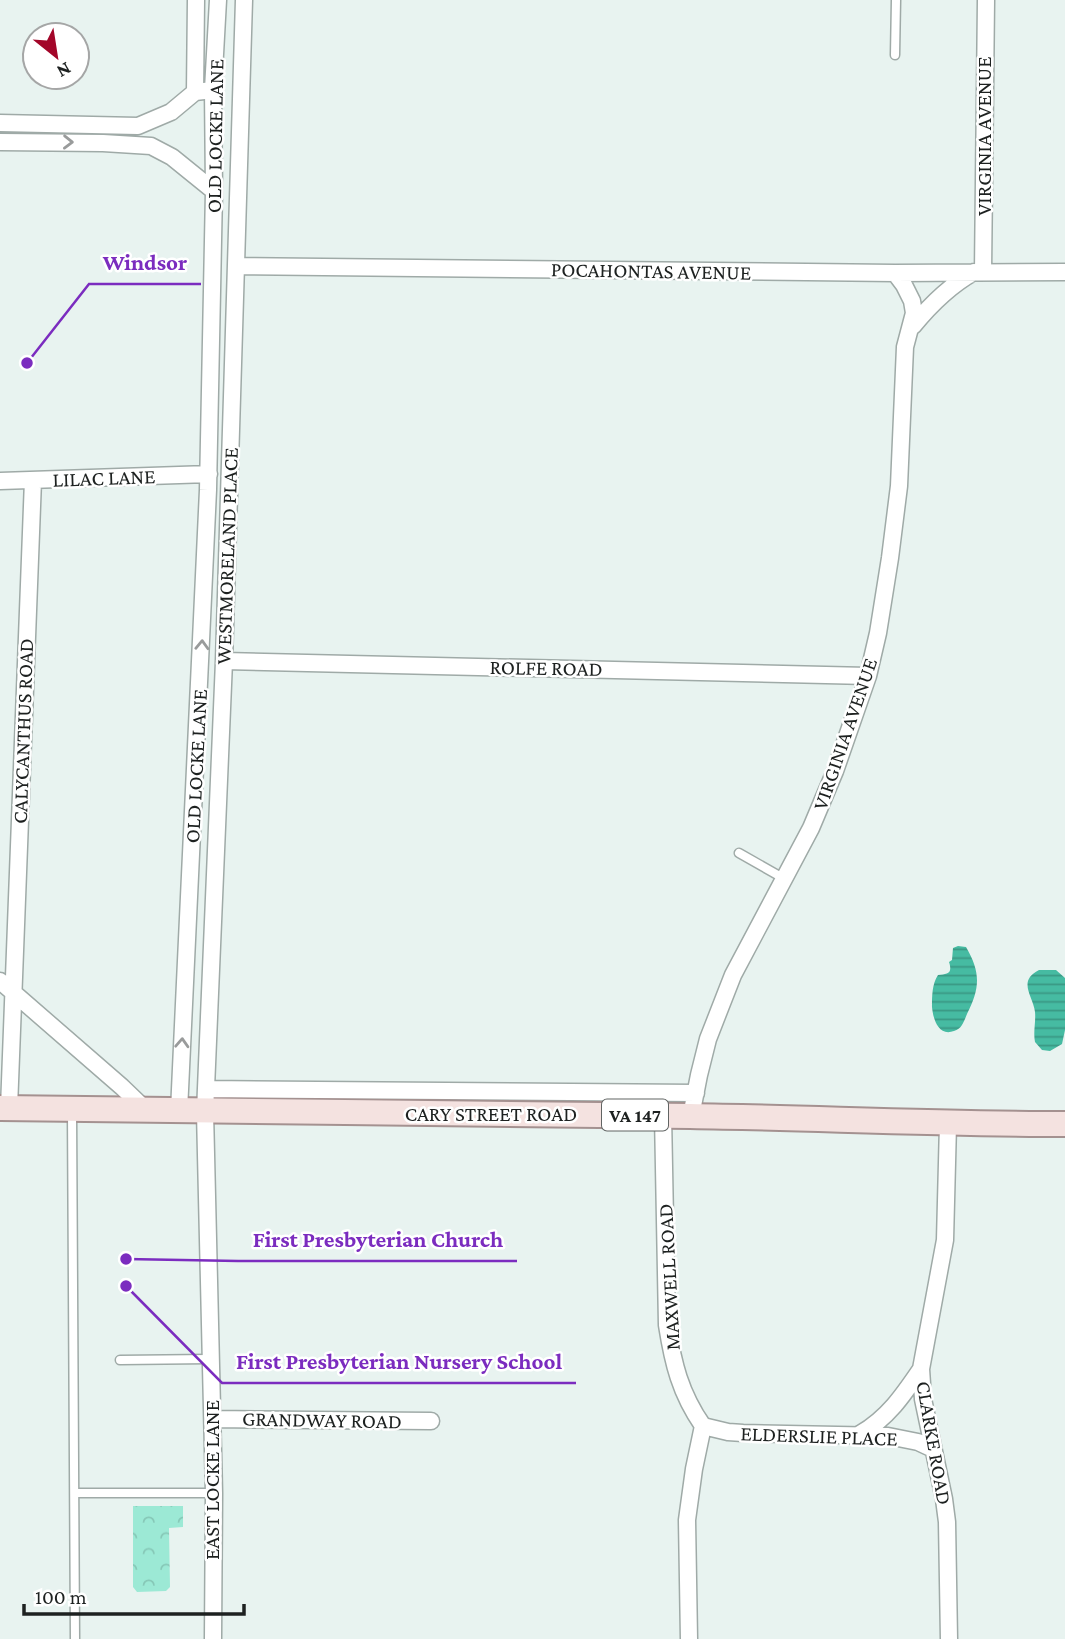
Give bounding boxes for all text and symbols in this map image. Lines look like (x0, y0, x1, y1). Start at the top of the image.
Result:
north arrow (21, 21, 91, 91)
street label: VIRGINIA AVENUE (972, 56, 996, 216)
text: N (53, 58, 75, 83)
street label: OLD LOCKE LANE (202, 59, 228, 213)
one-way arrow (63, 134, 74, 149)
callout: Windsor (89, 240, 201, 284)
text: Windsor (102, 249, 187, 275)
street label: POCAHONTAS AVENUE (551, 257, 751, 285)
street label: WESTMORELAND PLACE (211, 447, 243, 665)
street label: LILAC LANE (52, 464, 156, 492)
street label: CALYCANTHUS ROAD (8, 638, 38, 824)
one-way arrow (194, 639, 209, 650)
street label: ROLFE ROAD (489, 655, 603, 681)
street label: VIRGINIA AVENUE (808, 655, 882, 813)
street label: OLD LOCKE LANE (180, 688, 212, 844)
one-way arrow (174, 1037, 189, 1048)
road number: VA 147 (602, 1100, 668, 1130)
street label: CARY STREET ROAD (405, 1102, 577, 1126)
street label: MAXWELL ROAD (653, 1203, 685, 1351)
callout: First Presbyterian Church (238, 1217, 517, 1261)
text: First Presbyterian Church (253, 1226, 503, 1252)
callout: First Presbyterian Nursery School (222, 1339, 576, 1383)
text: First Presbyterian Nursery School (236, 1348, 562, 1374)
street label: CLARKE ROAD (911, 1379, 957, 1507)
street label: EAST LOCKE LANE (200, 1400, 224, 1560)
street label: GRANDWAY ROAD (242, 1407, 402, 1433)
street label: ELDERSLIE PLACE (740, 1421, 898, 1451)
scale bar (24, 1572, 245, 1616)
text: 100 m (35, 1585, 87, 1609)

